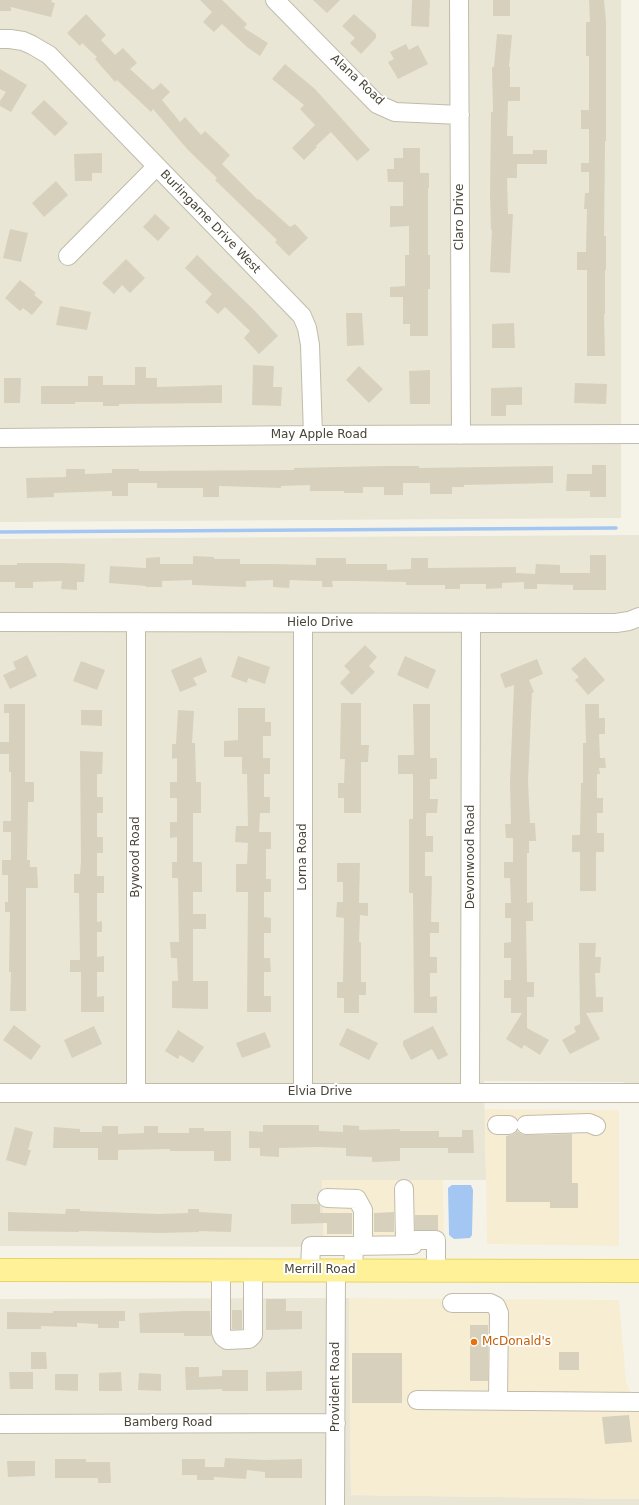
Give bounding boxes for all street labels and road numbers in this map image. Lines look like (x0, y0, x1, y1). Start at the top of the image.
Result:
street label: Alana Road (327, 52, 387, 108)
street label: Burlingame Drive West (157, 167, 263, 277)
street label: Claro Drive (453, 184, 467, 250)
street label: May Apple Road (271, 428, 367, 442)
street label: Hielo Drive (287, 616, 353, 630)
street label: Devonwood Road (464, 805, 478, 909)
street label: Bywood Road (129, 816, 143, 898)
street label: Lorna Road (296, 823, 310, 891)
street label: Elvia Drive (288, 1085, 352, 1099)
street label: Merrill Road (284, 1263, 356, 1277)
street label: Provident Road (329, 1342, 343, 1432)
street label: Bamberg Road (124, 1416, 212, 1430)

